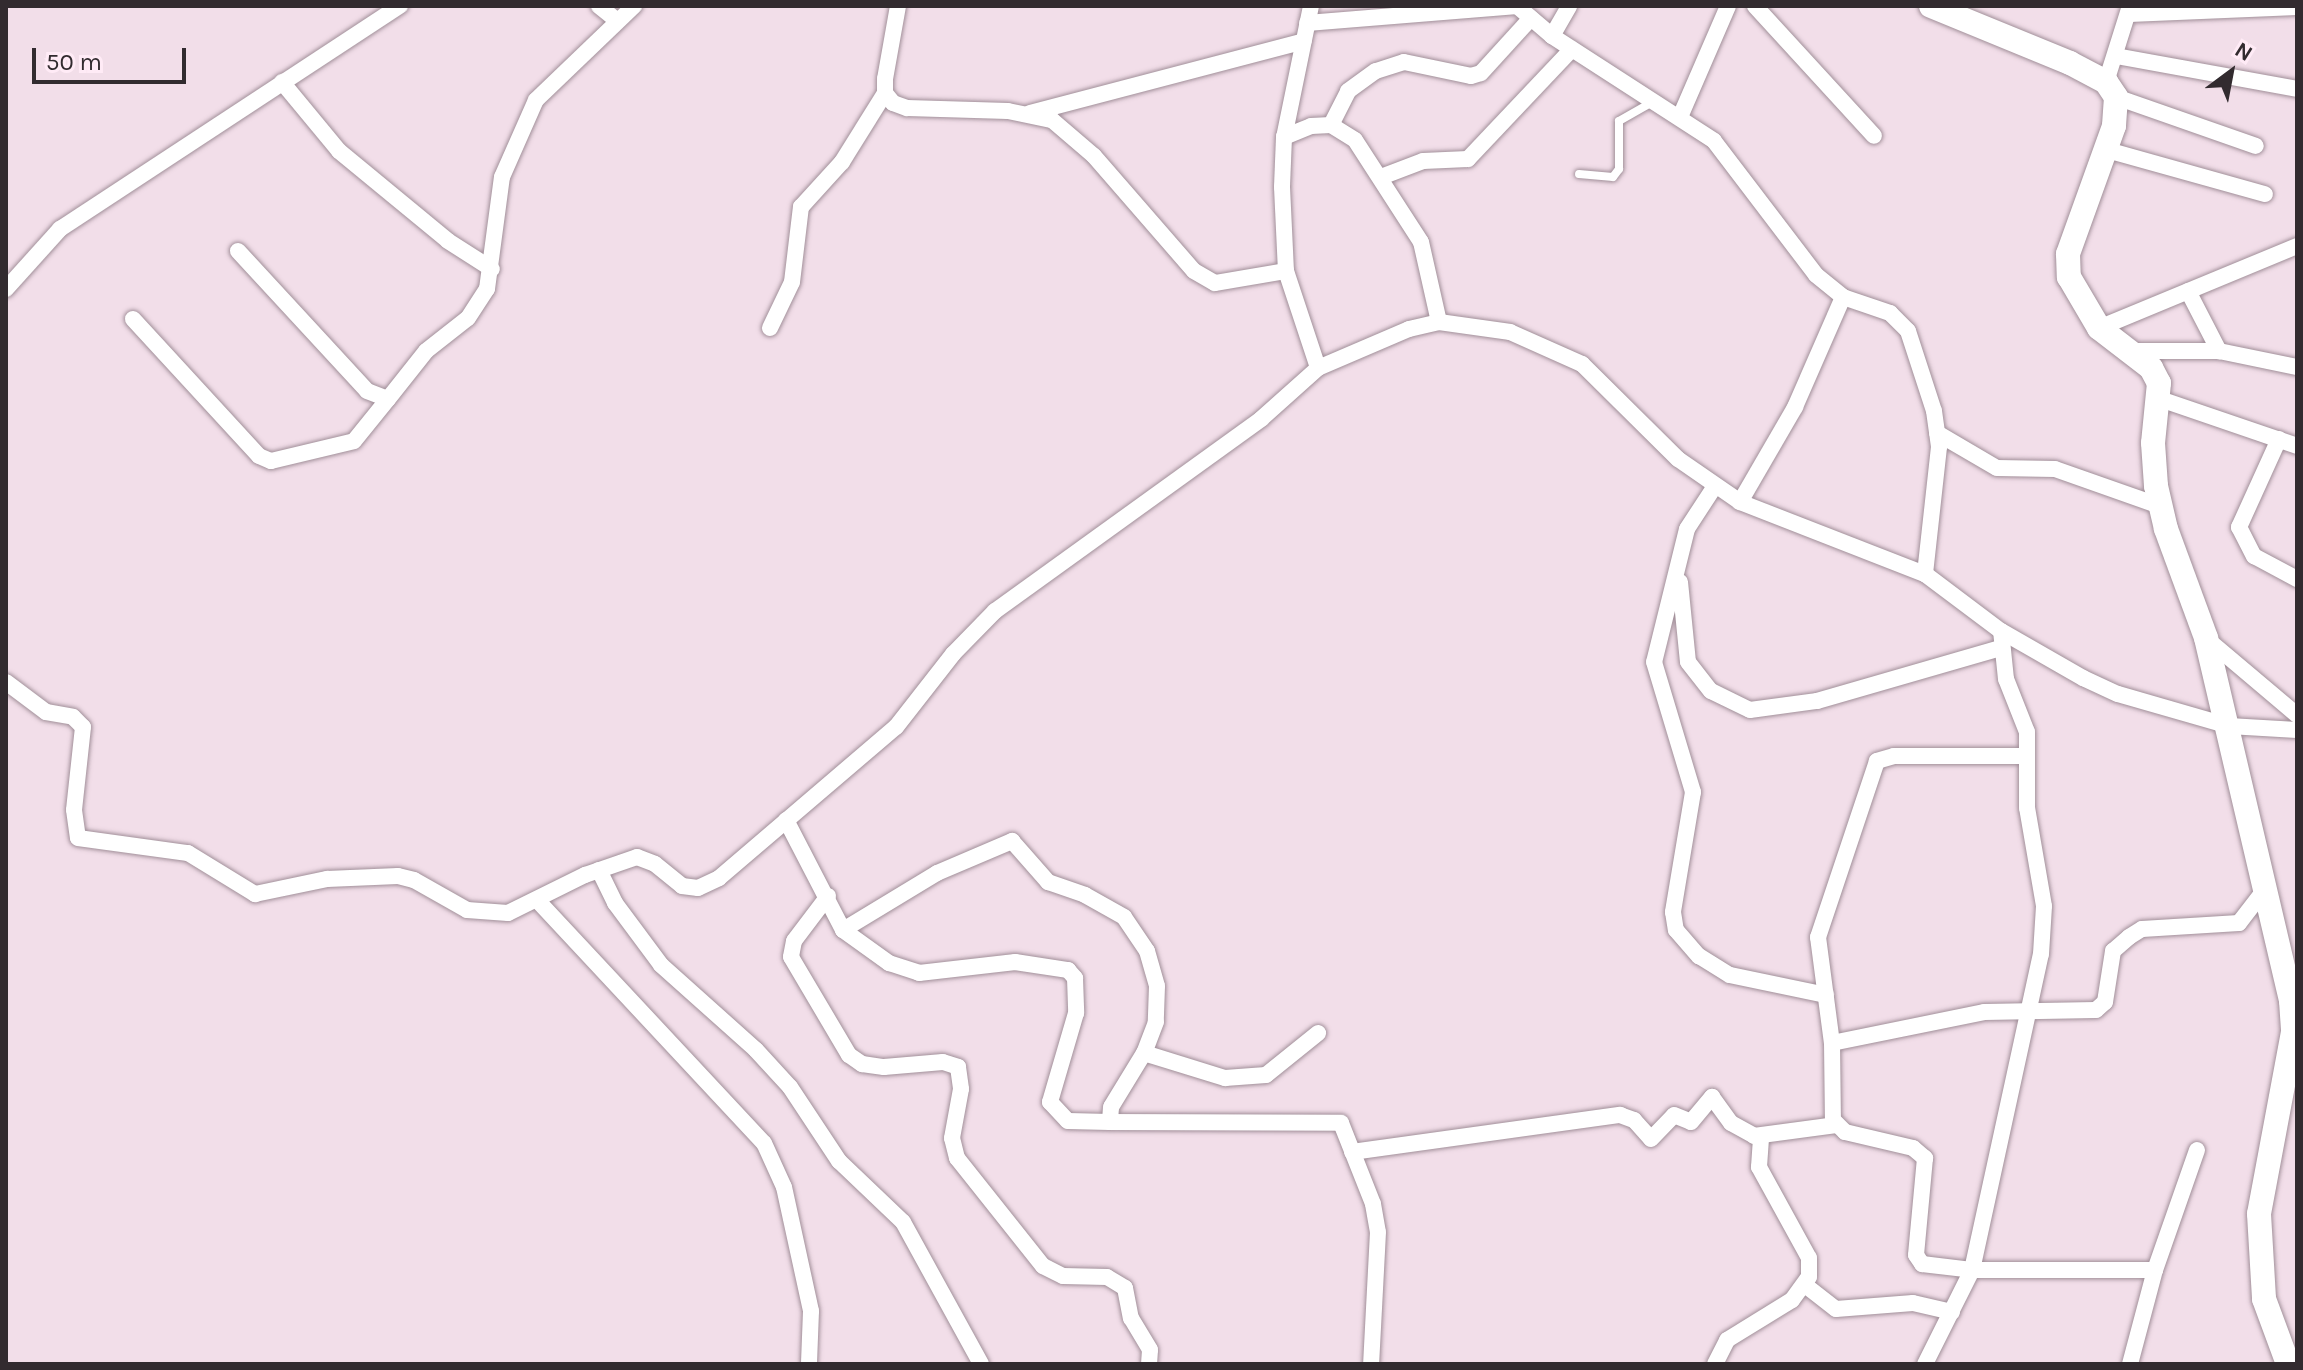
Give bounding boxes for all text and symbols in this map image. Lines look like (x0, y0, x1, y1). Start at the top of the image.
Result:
scale bar (36, 32, 190, 82)
north arrow (2191, 32, 2271, 112)
text: N (2230, 36, 2257, 67)
text: 50 m (46, 48, 102, 76)

